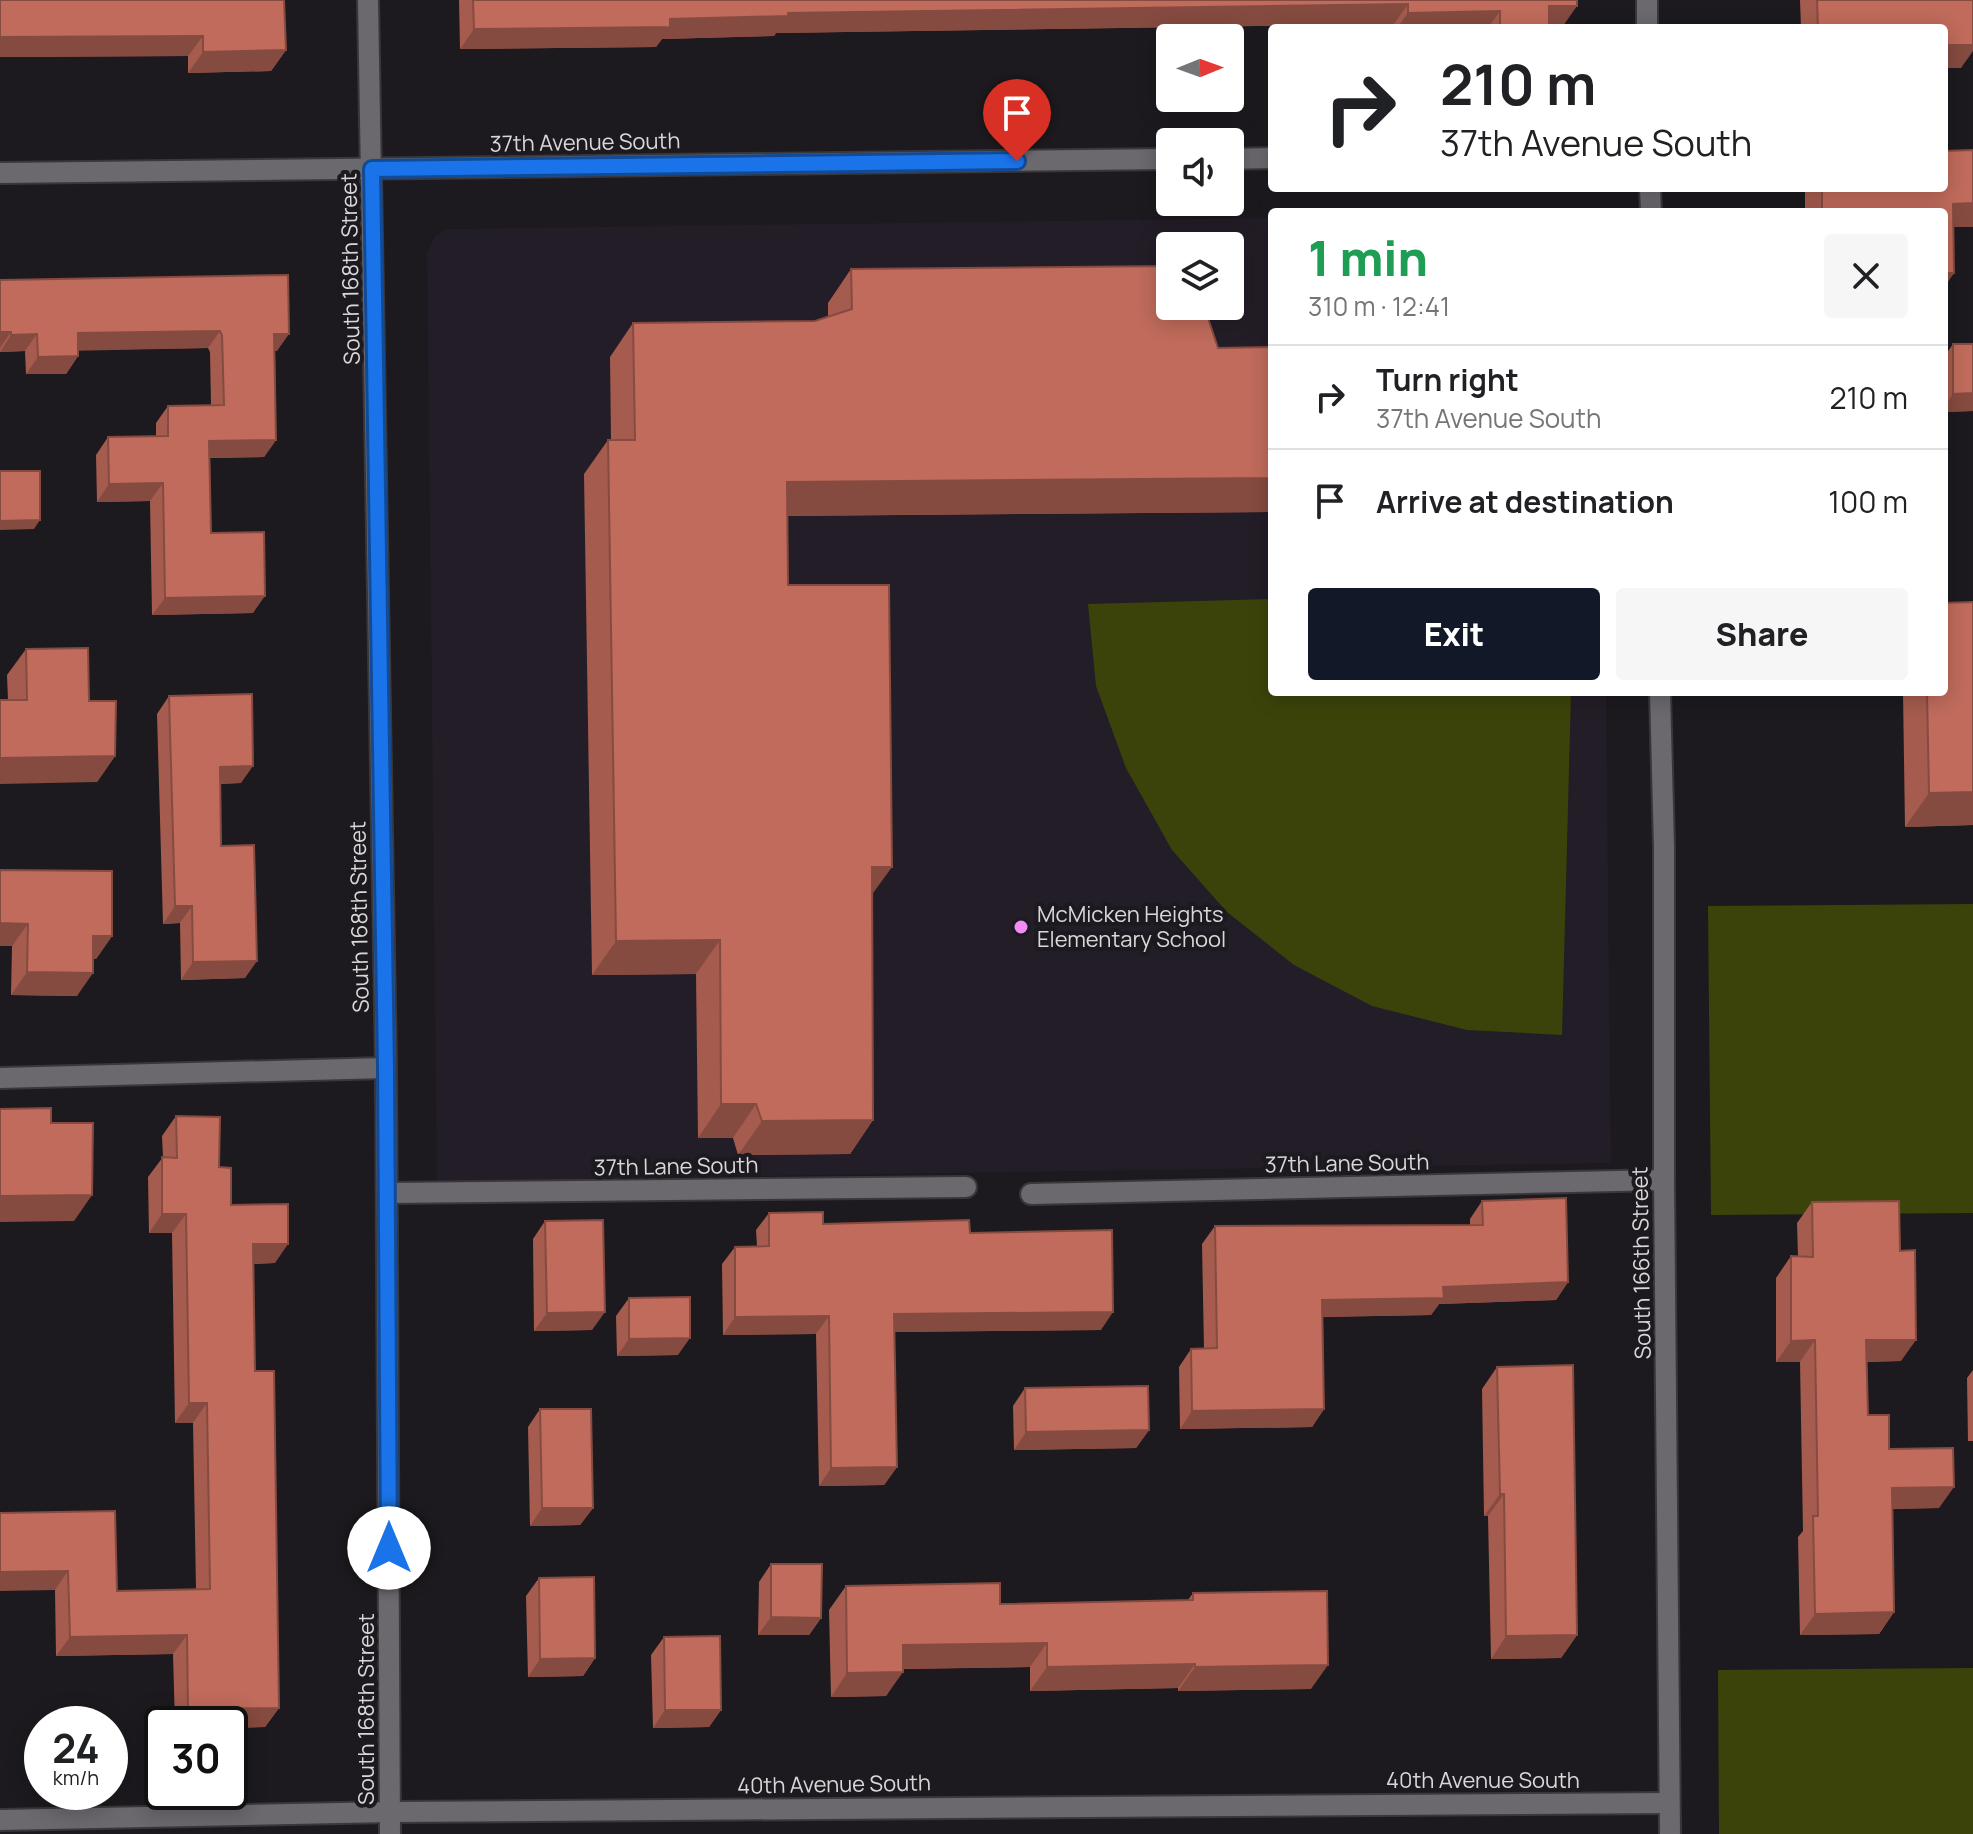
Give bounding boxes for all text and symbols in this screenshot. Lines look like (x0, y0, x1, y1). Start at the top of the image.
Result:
north arrow (1156, 24, 1244, 112)
map controls (1156, 24, 1244, 320)
text: 210 m (1440, 45, 1596, 122)
icon: right (1308, 56, 1412, 160)
pin (983, 79, 1051, 161)
icon: arrive (995, 91, 1039, 135)
text: 37th Avenue South (1440, 118, 1752, 167)
street label: 37th Avenue South (489, 125, 681, 159)
button: sound (1156, 128, 1244, 216)
street label: South 168th Street (333, 173, 367, 365)
text: 1 min (1308, 225, 1428, 290)
button: layers (1156, 232, 1244, 320)
button: close (1824, 234, 1908, 318)
text: 310 m · 12:41 (1308, 288, 1450, 324)
text: Turn right (1376, 359, 1519, 400)
icon: right (1308, 375, 1352, 419)
text: 210 m (1829, 377, 1908, 418)
text: 37th Avenue South (1376, 400, 1601, 436)
icon: arrive (1308, 479, 1352, 523)
text: Arrive at destination (1376, 481, 1674, 522)
text: 100 m (1828, 481, 1908, 522)
button: Exit (1308, 588, 1600, 680)
button: Share (1616, 588, 1908, 680)
street label: South 168th Street (342, 821, 376, 1013)
place label: McMicken Heights Elementary School (1037, 899, 1226, 954)
marker: McMicken Heights Elementary School (1012, 918, 1030, 936)
street label: 37th Lane South (1264, 1147, 1430, 1179)
street label: 37th Lane South (593, 1150, 759, 1182)
street label: South 166th Street (1624, 1166, 1658, 1360)
position arrow (347, 1506, 431, 1590)
street label: South 168th Street (351, 1613, 381, 1805)
speed limit sign: 30 (144, 1706, 248, 1810)
text: 24 (52, 1720, 100, 1775)
text: km/h (53, 1764, 99, 1791)
street label: 40th Avenue South (1386, 1765, 1580, 1795)
street label: 40th Avenue South (737, 1767, 931, 1801)

